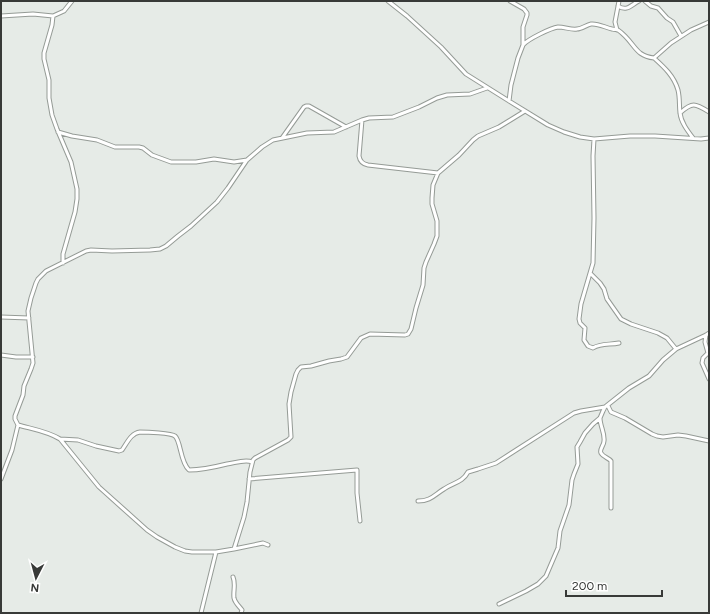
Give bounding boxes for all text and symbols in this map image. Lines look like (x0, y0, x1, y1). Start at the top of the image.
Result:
north arrow (16, 558, 56, 598)
scale bar (566, 572, 662, 598)
text: 200 m (572, 579, 607, 593)
text: N (30, 581, 40, 594)

